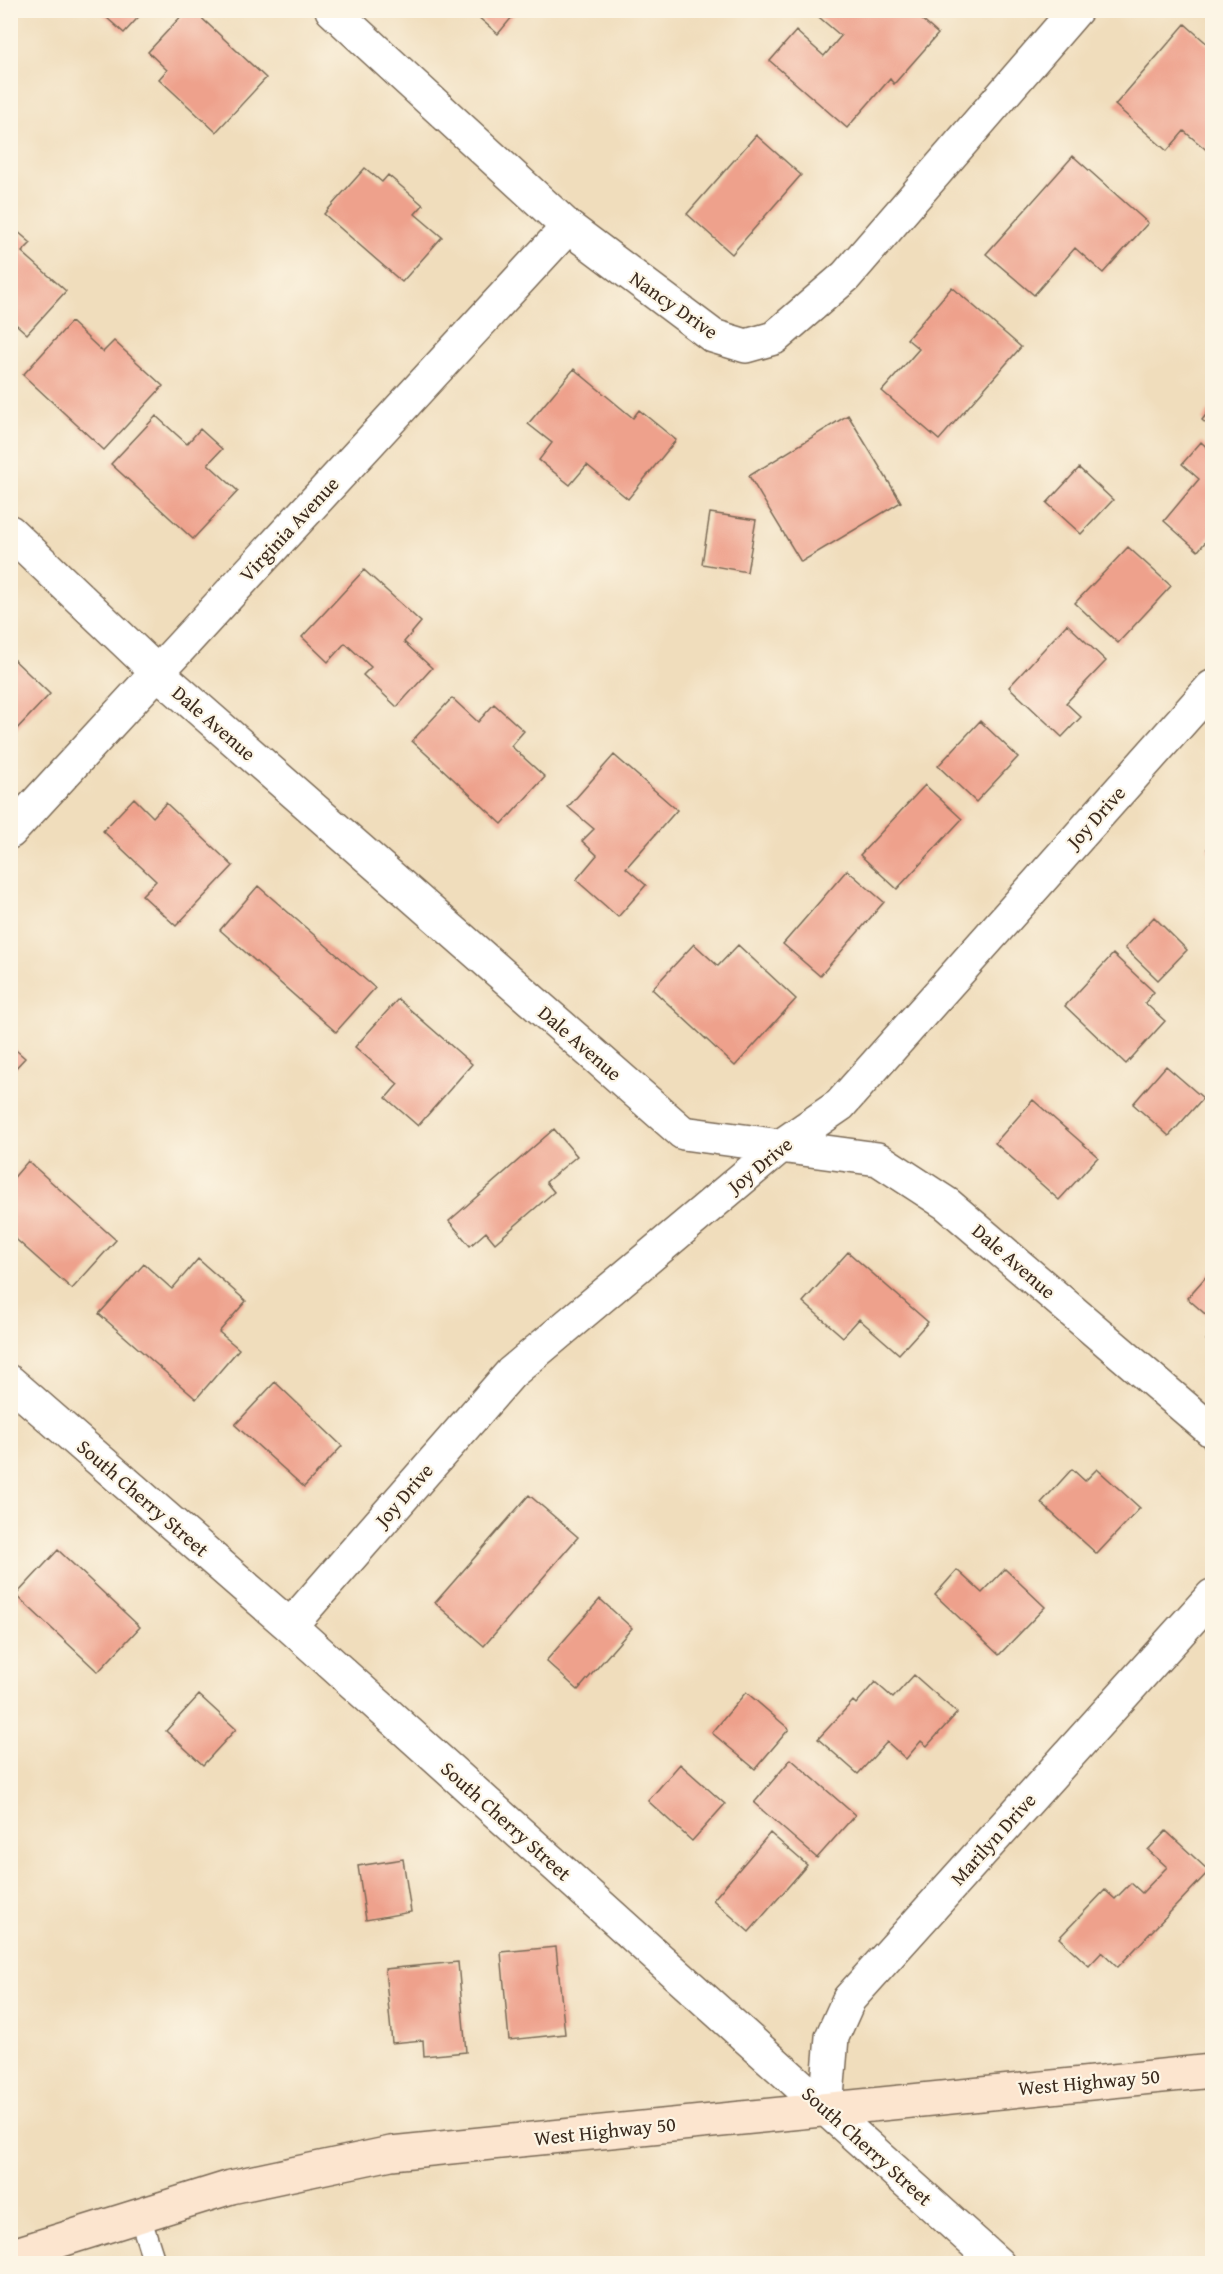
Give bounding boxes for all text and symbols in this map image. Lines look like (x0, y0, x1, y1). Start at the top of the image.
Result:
street label: Nancy Drive (624, 263, 724, 346)
street label: Virginia Avenue (232, 470, 345, 588)
street label: Dale Avenue (166, 678, 263, 767)
street label: Joy Drive (1058, 779, 1132, 857)
street label: Dale Avenue (532, 998, 629, 1087)
street label: Joy Drive (719, 1130, 798, 1202)
street label: Dale Avenue (966, 1216, 1063, 1305)
street label: South Cherry Street (71, 1432, 216, 1563)
street label: Joy Drive (366, 1457, 439, 1535)
street label: South Cherry Street (435, 1754, 578, 1887)
street label: Marilyn Drive (943, 1786, 1042, 1891)
street label: West Highway 50 (1017, 2061, 1161, 2102)
street label: South Cherry Street (796, 2079, 939, 2212)
street label: West Highway 50 (533, 2109, 677, 2152)

